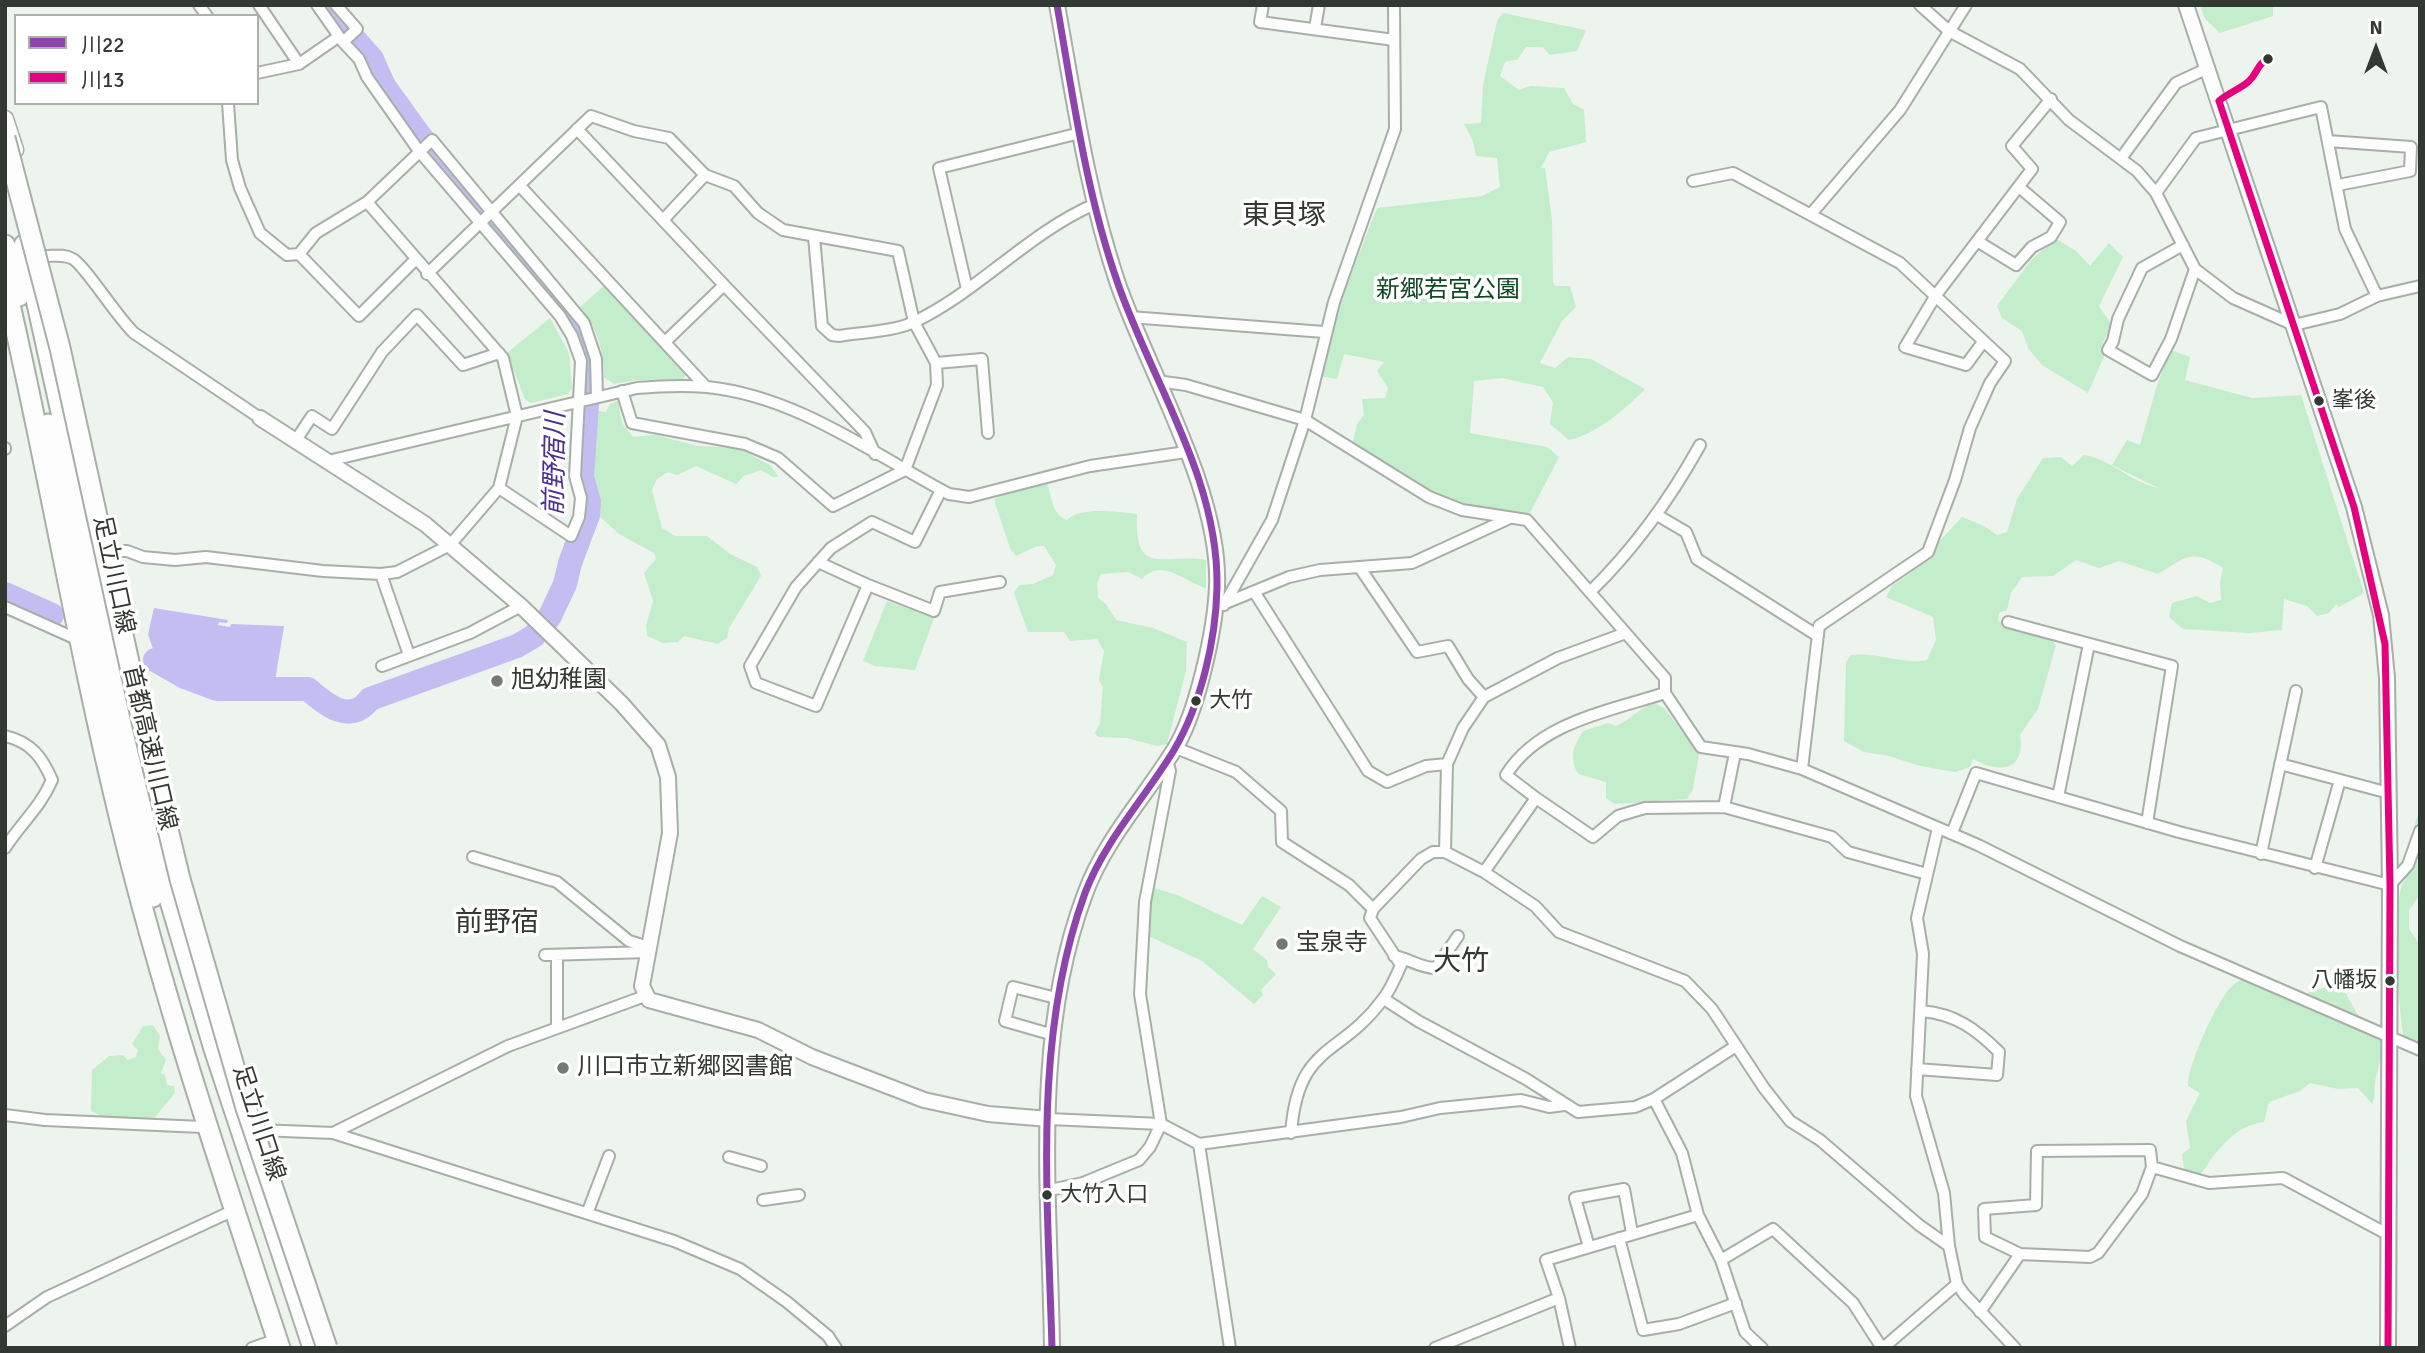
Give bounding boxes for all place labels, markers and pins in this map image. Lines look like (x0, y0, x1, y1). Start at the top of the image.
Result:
unlabelled marker (2261, 52, 2275, 66)
place label: 峯後 (2332, 388, 2376, 414)
marker: 峯後 (2312, 394, 2326, 408)
place label: 旭幼稚園 (511, 667, 607, 695)
marker: 旭幼稚園 (489, 673, 505, 689)
place label: 大竹 (1209, 688, 1253, 714)
marker: 大竹 (1189, 694, 1203, 708)
place label: 宝泉寺 (1296, 930, 1368, 958)
marker: 宝泉寺 (1274, 936, 1290, 952)
place label: 八幡坂 (2311, 968, 2377, 994)
marker: 八幡坂 (2383, 974, 2397, 988)
place label: 川口市立新郷図書館 (577, 1054, 793, 1082)
marker: 川口市立新郷図書館 (555, 1060, 571, 1076)
place label: 大竹入口 (1060, 1182, 1148, 1208)
marker: 大竹入口 (1040, 1188, 1054, 1202)

